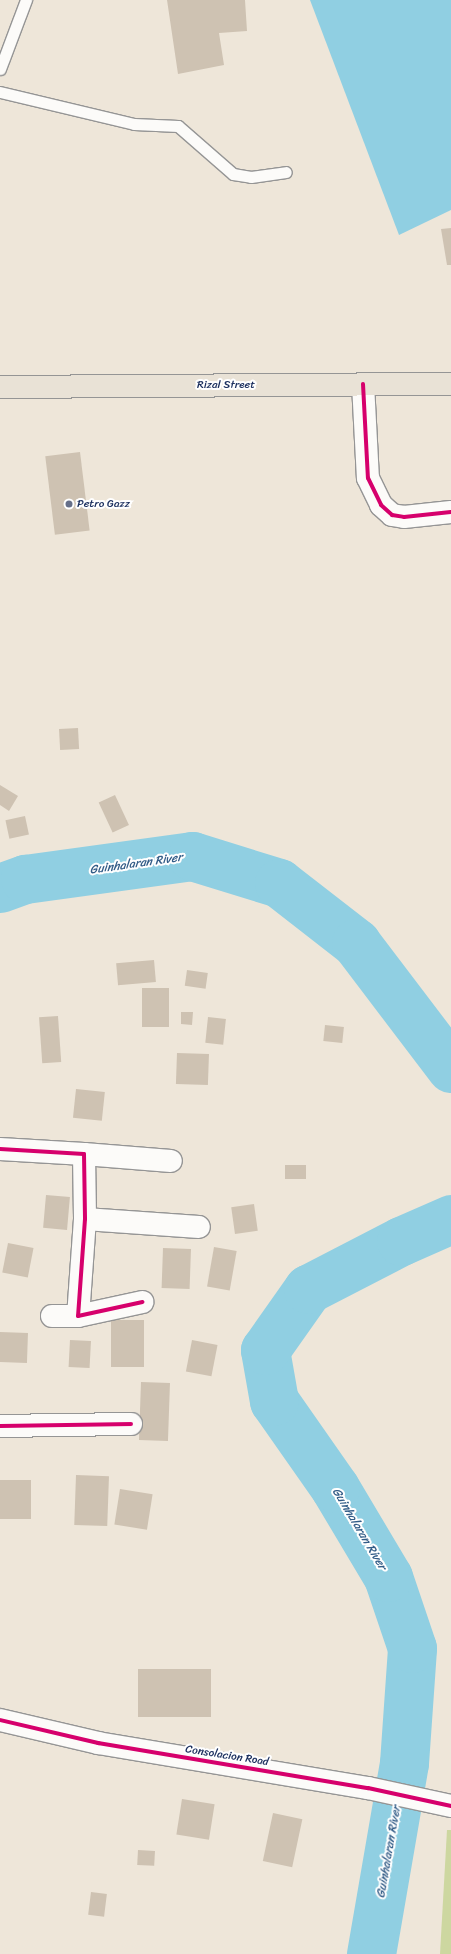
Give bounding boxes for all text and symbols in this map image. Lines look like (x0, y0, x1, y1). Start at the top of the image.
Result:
street label: Rizal Street (197, 378, 255, 392)
place label: Petro Gazz (77, 497, 130, 511)
marker: Petro Gazz (64, 499, 74, 509)
water label: Guinhalaran River (89, 850, 183, 878)
water label: Guinhalaran River (329, 1485, 389, 1573)
street label: Consolacion Road (184, 1743, 270, 1769)
water label: Guinhalaran River (374, 1805, 404, 1899)

